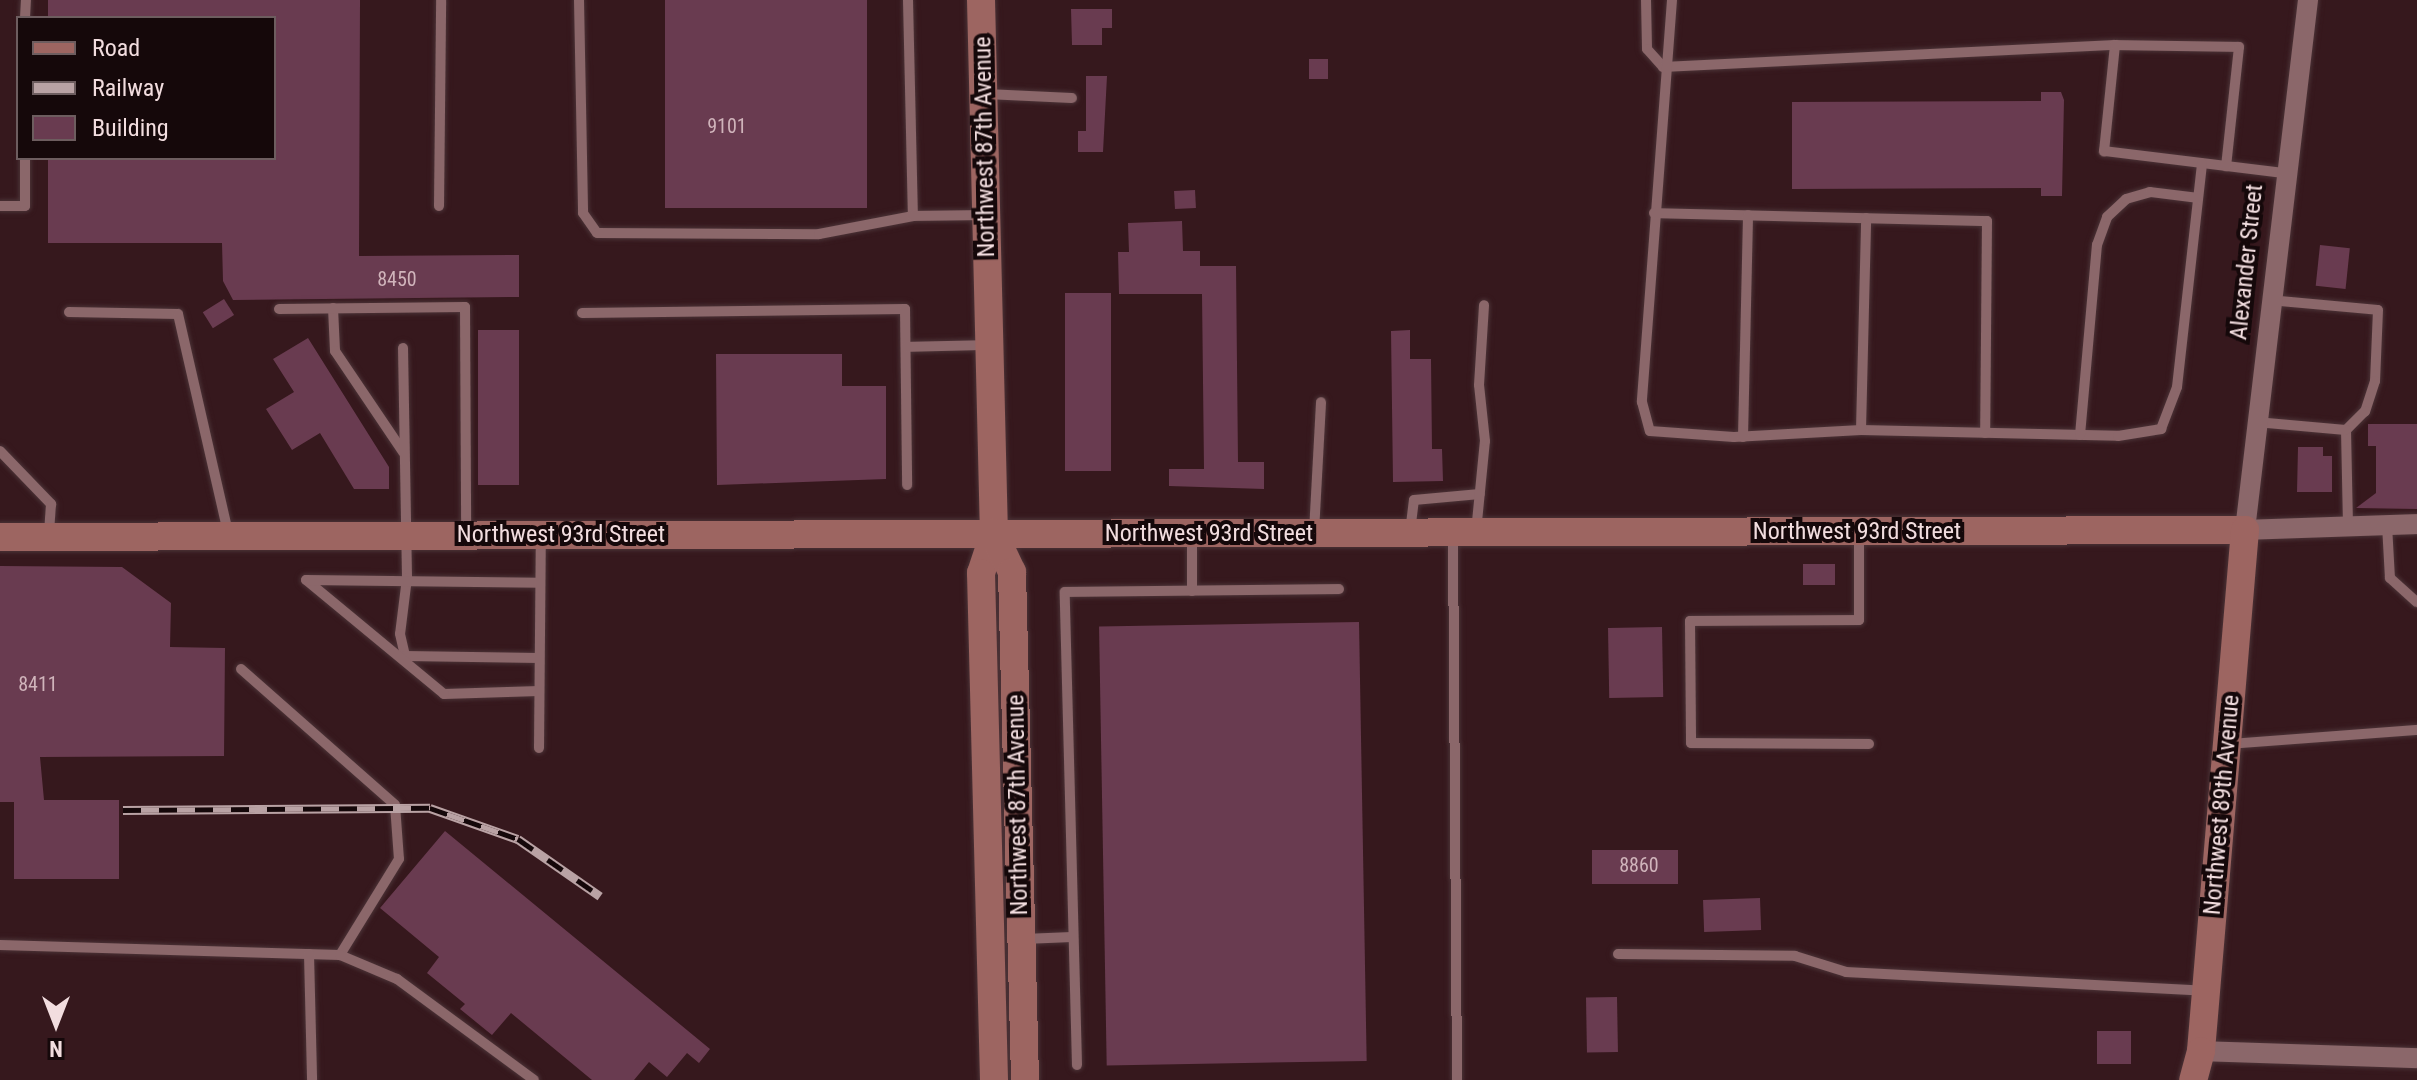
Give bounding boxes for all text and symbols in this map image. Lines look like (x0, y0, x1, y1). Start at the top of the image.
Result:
legend (16, 16, 276, 160)
text: Road (92, 34, 140, 62)
street label: Northwest 87th Avenue (969, 36, 1001, 258)
text: Railway (92, 74, 164, 102)
text: Building (92, 114, 169, 142)
house number: 9101 (707, 114, 747, 138)
street label: Alexander Street (2225, 183, 2269, 341)
house number: 8450 (377, 267, 417, 291)
street label: Northwest 93rd Street (1753, 518, 1961, 546)
street label: Northwest 93rd Street (1105, 520, 1313, 548)
street label: Northwest 93rd Street (457, 521, 665, 549)
house number: 8411 (18, 672, 58, 696)
street label: Northwest 87th Avenue (1002, 694, 1034, 916)
street label: Northwest 89th Avenue (2198, 694, 2246, 916)
house number: 8860 (1619, 853, 1659, 877)
north arrow (16, 984, 96, 1064)
text: N (49, 1036, 63, 1061)

